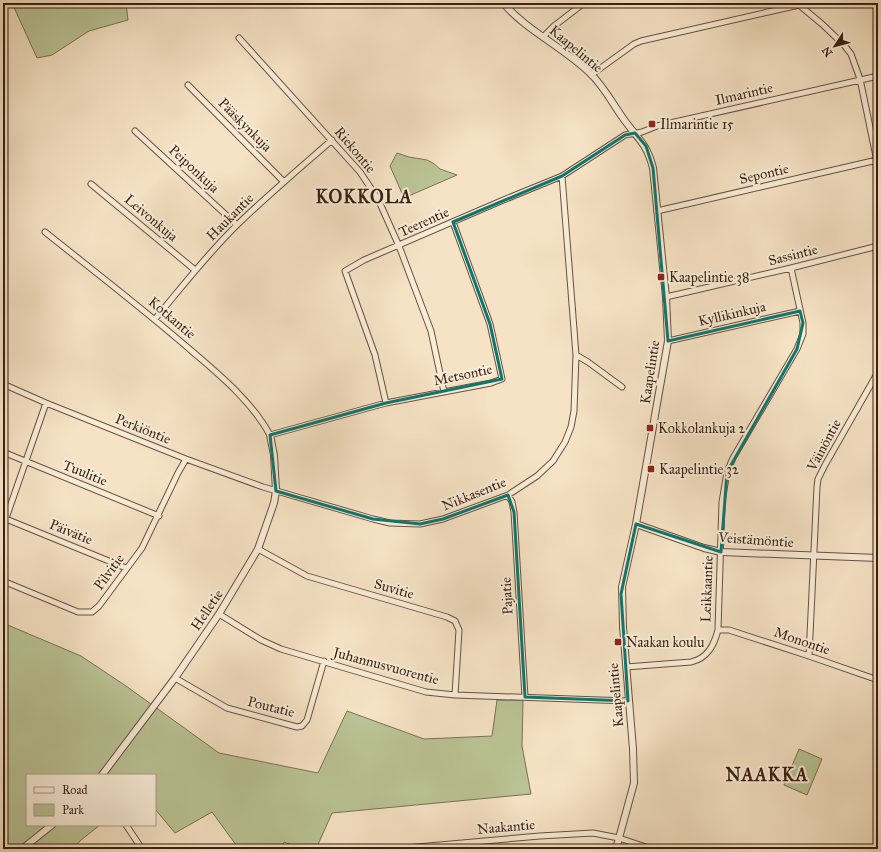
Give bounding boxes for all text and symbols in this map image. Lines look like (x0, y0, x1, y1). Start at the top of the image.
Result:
street label: Kaapelintie (546, 22, 606, 76)
north arrow (815, 26, 855, 66)
text: N (819, 43, 835, 59)
street label: Ilmarintie (714, 79, 775, 109)
street label: Pääskynkuja (215, 95, 275, 155)
place label: Ilmarintie 15 (660, 116, 734, 133)
marker: Ilmarintie 15 (647, 119, 657, 129)
street label: Riekontie (331, 123, 379, 177)
street label: Peiponkuja (165, 142, 223, 197)
street label: Sepontie (738, 160, 790, 188)
district label: KOKKOLA (315, 186, 413, 208)
street label: Haukantie (203, 190, 257, 244)
street label: Leivonkuja (121, 191, 181, 245)
street label: Teerentie (396, 203, 452, 241)
street label: Sassintie (767, 241, 820, 269)
place label: Kaapelintie 38 (669, 269, 749, 286)
marker: Kaapelintie 38 (656, 272, 666, 282)
street label: Kotkantie (145, 293, 199, 343)
street label: Kyllikinkuja (697, 298, 767, 330)
street label: Kaapelintie (637, 339, 663, 405)
street label: Metsontie (432, 360, 494, 389)
street label: Perkiöntie (113, 410, 173, 448)
street label: Väinöntie (803, 416, 845, 475)
place label: Kokkolankuja 2 (658, 420, 745, 437)
marker: Kokkolankuja 2 (645, 423, 655, 433)
street label: Tuulitie (60, 456, 110, 490)
place label: Kaapelintie 32 (659, 461, 739, 478)
marker: Kaapelintie 32 (646, 464, 656, 474)
street label: Nikkasentie (439, 473, 509, 515)
street label: Päivätie (47, 516, 95, 548)
street label: Veistämöntie (717, 529, 794, 551)
street label: Pilvitie (90, 550, 128, 593)
street label: Leikkaantie (697, 555, 717, 623)
street label: Suvitie (372, 575, 416, 603)
street label: Pajatie (498, 577, 516, 615)
street label: Helletie (187, 586, 227, 634)
street label: Monontie (772, 623, 832, 659)
place label: Naakan koulu (626, 634, 705, 651)
marker: Naakan koulu (613, 637, 623, 647)
street label: Juhannusvuorentie (329, 643, 441, 689)
street label: Kaapelintie (605, 662, 627, 728)
street label: Poutatie (246, 693, 296, 721)
district label: NAAKKA (725, 764, 809, 786)
legend (26, 774, 156, 826)
text: Road (62, 783, 88, 797)
text: Park (62, 803, 84, 817)
street label: Naakantie (476, 816, 536, 838)

